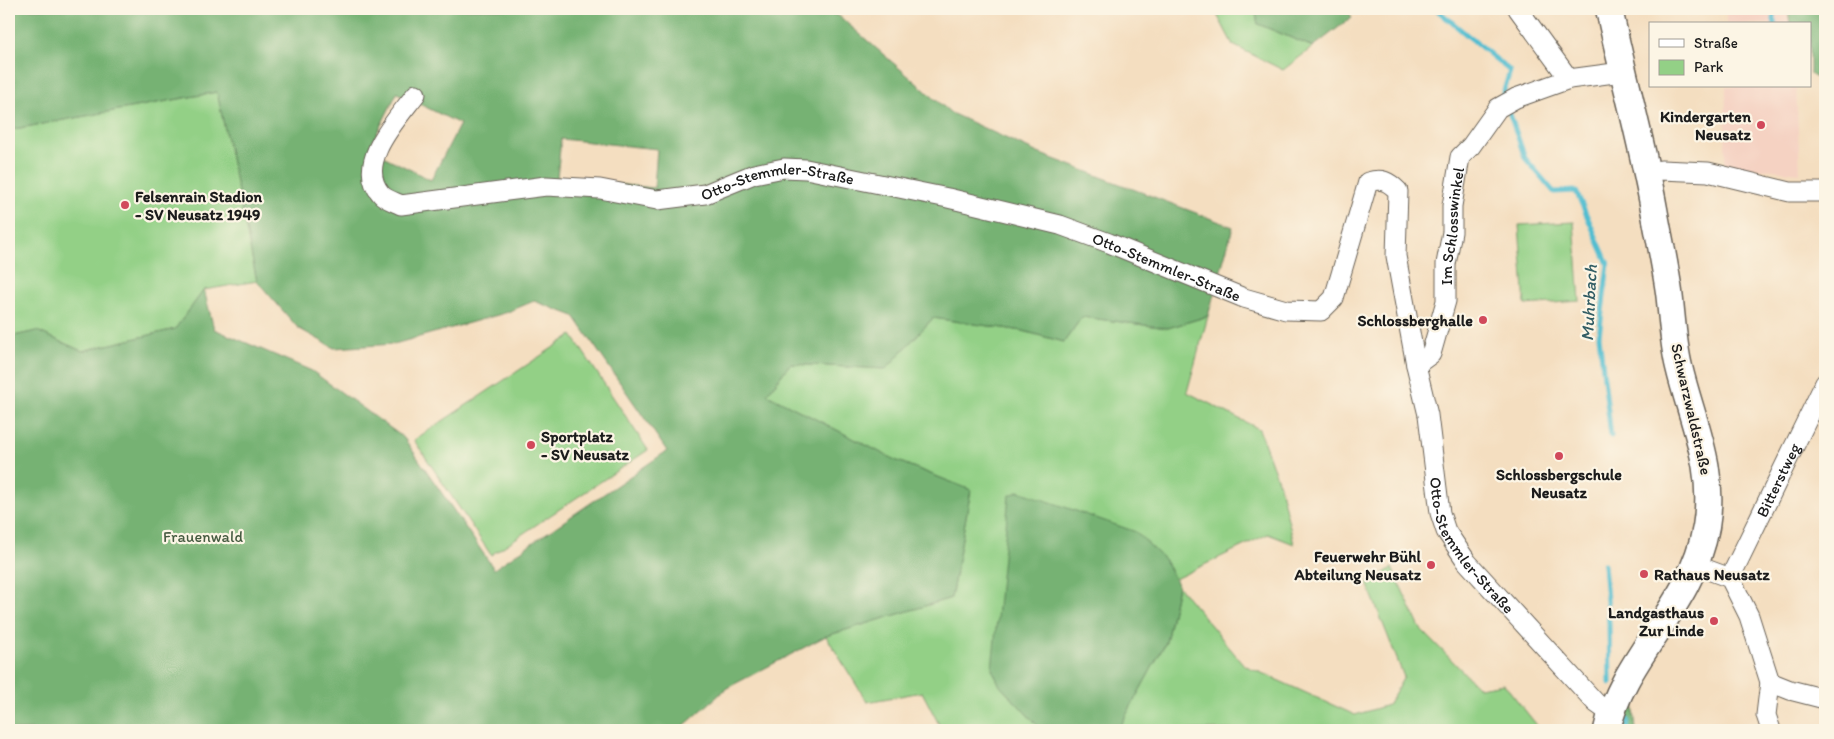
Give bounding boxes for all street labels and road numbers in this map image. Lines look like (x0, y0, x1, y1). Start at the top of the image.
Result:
street label: Otto-Stemmler-Straße (698, 159, 856, 205)
street label: Im Schlosswinkel (1437, 165, 1468, 285)
street label: Otto-Stemmler-Straße (1090, 229, 1244, 306)
street label: Schwarzwaldstraße (1667, 342, 1716, 477)
street label: Bitterstweg (1752, 439, 1805, 520)
street label: Otto-Stemmler-Straße (1426, 476, 1518, 617)

